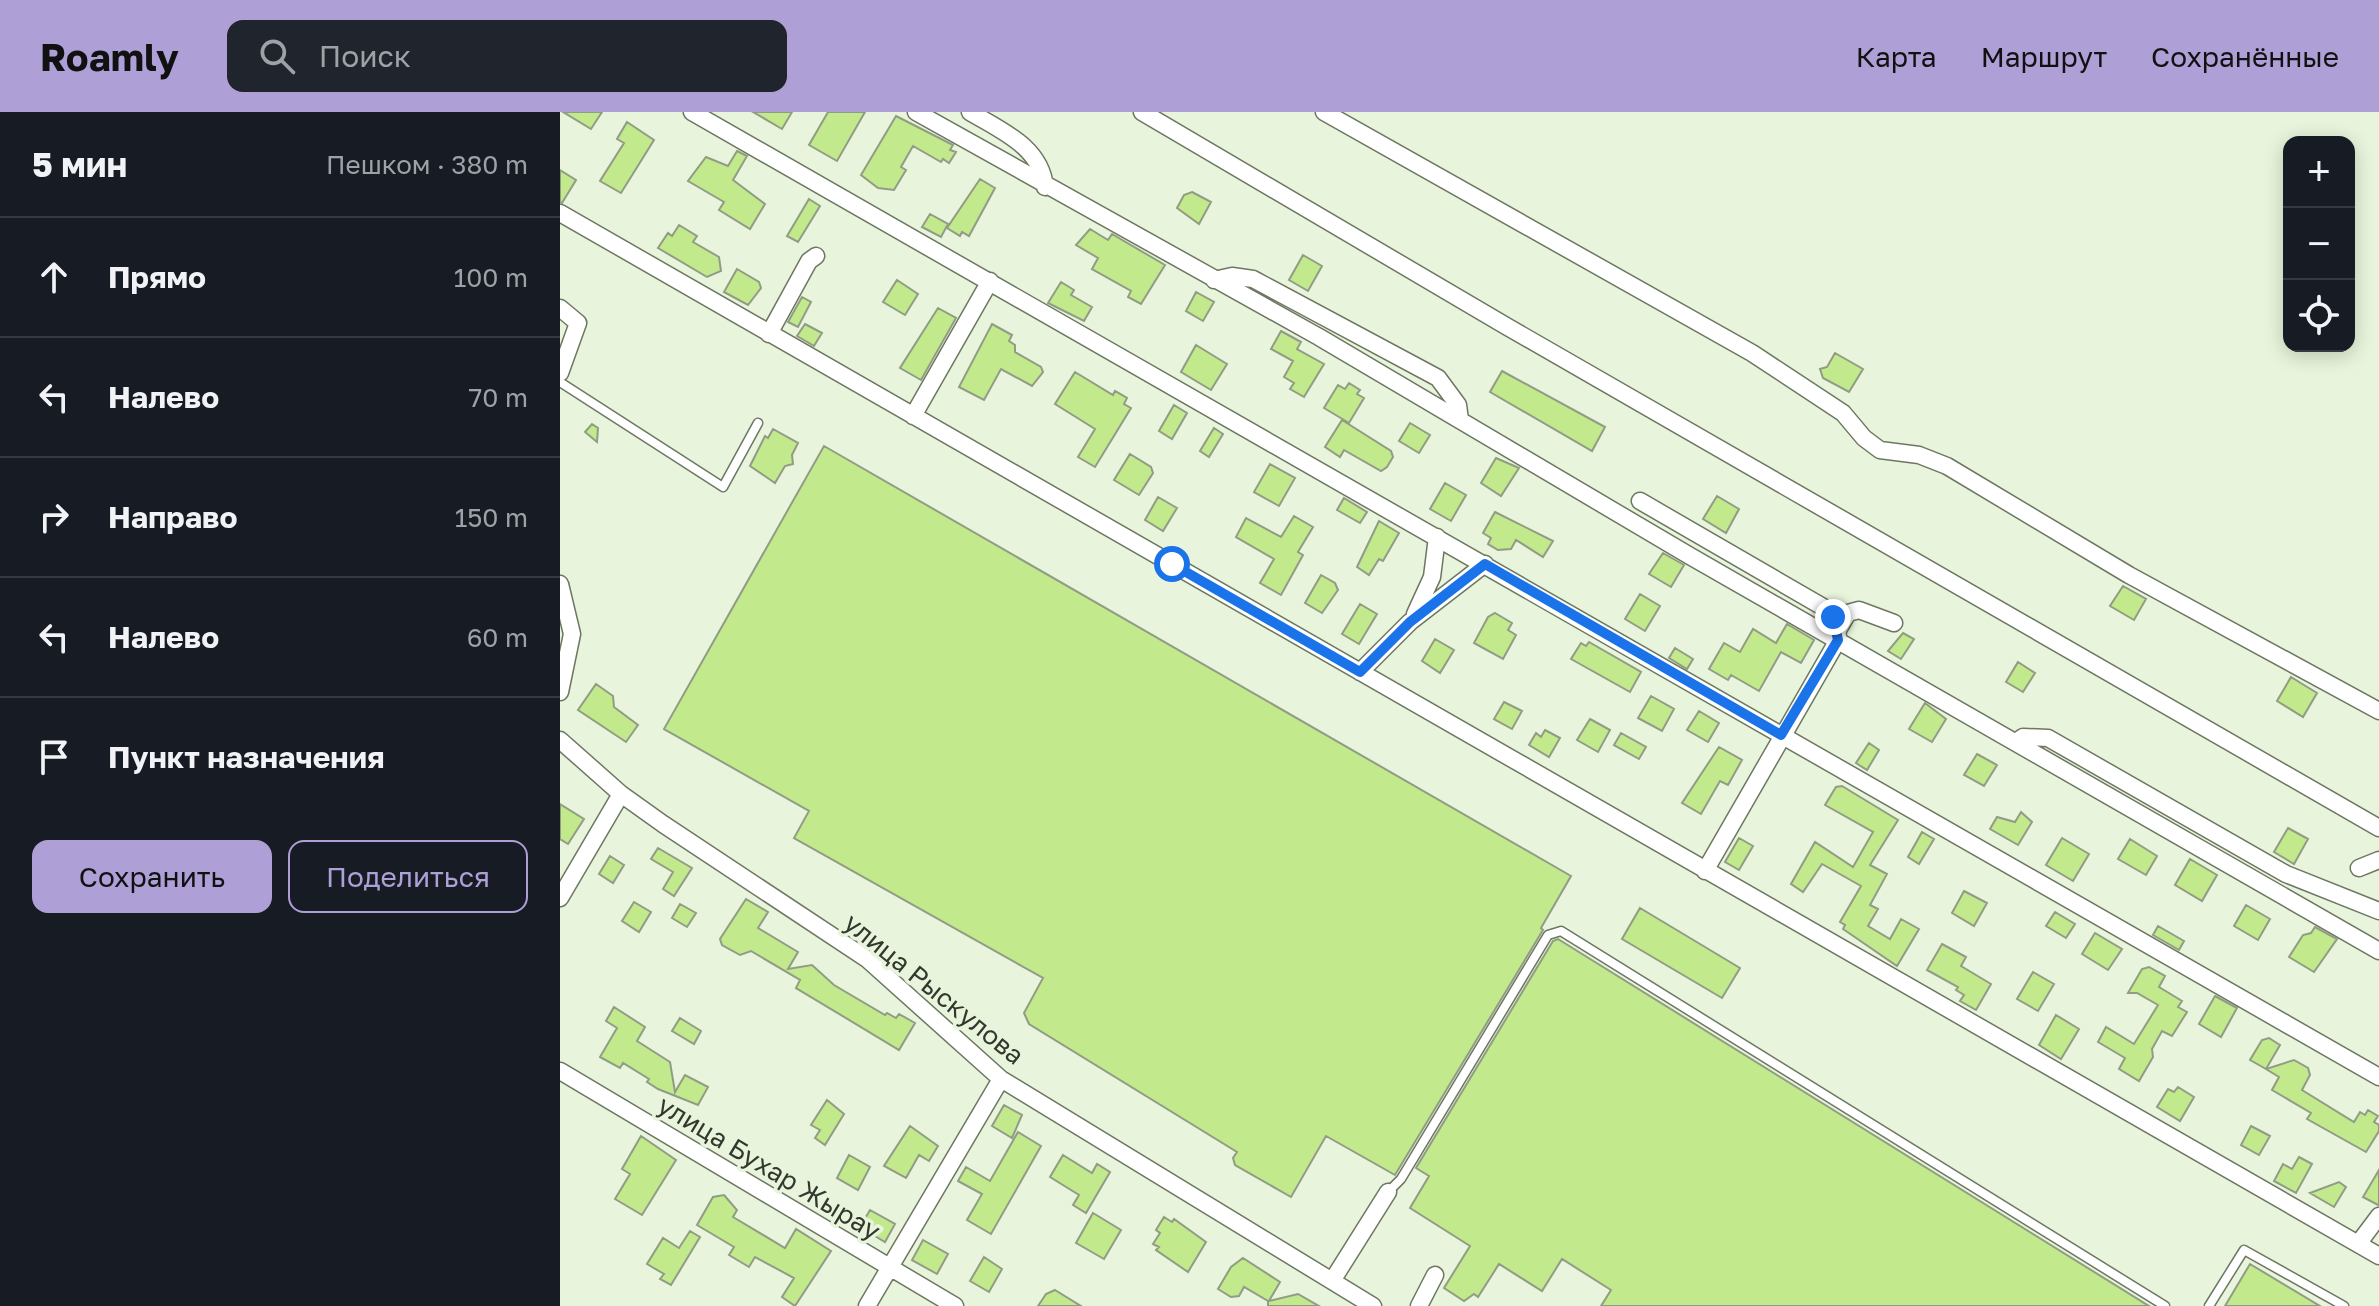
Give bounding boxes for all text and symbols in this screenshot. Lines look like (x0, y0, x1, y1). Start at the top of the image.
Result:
search box (227, 20, 787, 92)
text: Roamly (40, 34, 179, 79)
icon: search (255, 34, 299, 78)
text: Поиск (319, 38, 411, 74)
text: Карта (1856, 40, 1937, 73)
text: Маршрут (1981, 40, 2107, 73)
text: Сохранённые (2151, 40, 2339, 73)
map controls (2283, 136, 2355, 352)
button: + (2283, 136, 2355, 208)
text: 5 мин (32, 144, 127, 184)
text: Пешком · 380 m (326, 149, 528, 180)
button: − (2283, 208, 2355, 280)
icon: ahead (32, 255, 76, 299)
text: Прямо (108, 259, 206, 295)
text: 100 m (454, 262, 528, 293)
button: locate (2283, 280, 2355, 352)
icon: left (32, 375, 76, 419)
text: Налево (108, 379, 219, 415)
text: 70 m (469, 382, 528, 413)
icon: right (32, 495, 76, 539)
text: Направо (108, 499, 237, 535)
text: 150 m (455, 502, 528, 533)
route start (1154, 546, 1190, 582)
route end (1815, 599, 1851, 635)
icon: left (32, 615, 76, 659)
text: Налево (108, 619, 219, 655)
text: 60 m (467, 622, 528, 653)
icon: arrive (32, 735, 76, 779)
text: Пункт назначения (108, 739, 385, 775)
button: Сохранить (32, 840, 272, 913)
button: Поделиться (288, 840, 528, 913)
street label: улица Рыскулова (838, 907, 1030, 1071)
street label: улица Бухар Жырау (652, 1089, 886, 1246)

